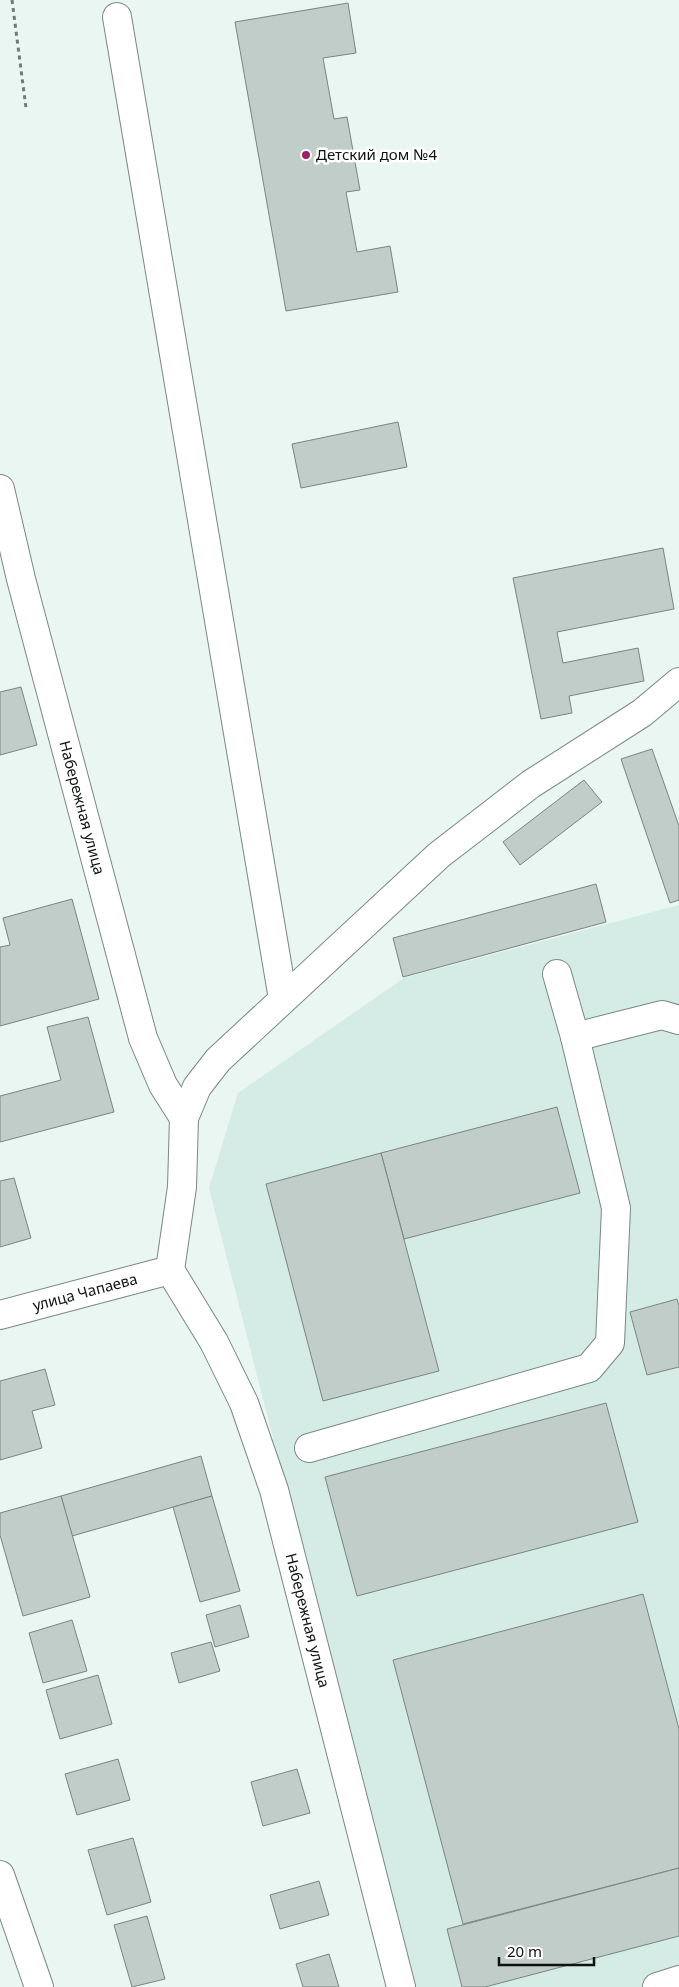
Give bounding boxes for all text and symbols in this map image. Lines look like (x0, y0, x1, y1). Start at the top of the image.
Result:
place label: Детский дом №4 (316, 144, 438, 164)
marker: Детский дом №4 (300, 149, 312, 161)
street label: Набережная улица (55, 738, 110, 877)
street label: улица Чапаева (30, 1268, 139, 1315)
street label: Набережная улица (282, 1551, 335, 1689)
scale bar (499, 1934, 594, 1966)
text: 20 m (507, 1941, 542, 1961)

